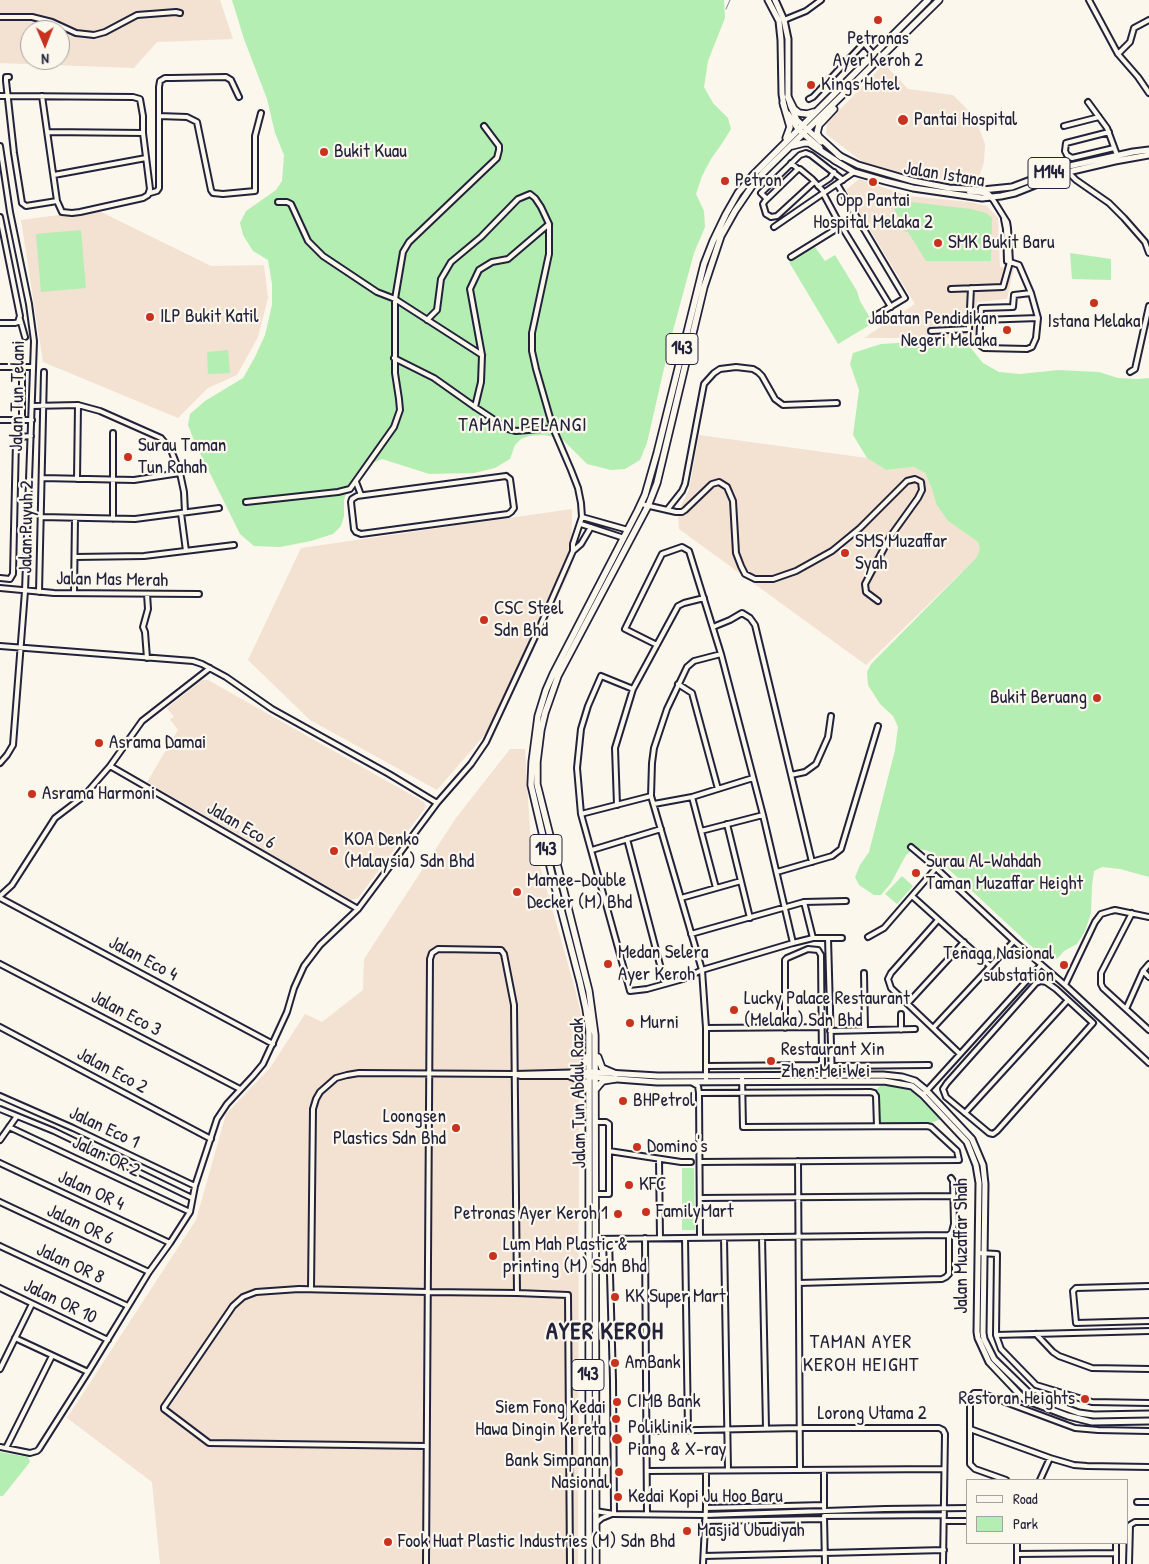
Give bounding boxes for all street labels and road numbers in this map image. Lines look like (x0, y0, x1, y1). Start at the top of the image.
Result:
street label: Jalan Istana (902, 157, 986, 193)
road number: M144 (1028, 158, 1070, 188)
road number: 143 (666, 334, 698, 364)
street label: Jalan Tun Telani (6, 340, 30, 452)
street label: Jalan Puyuh 2 (15, 480, 39, 574)
street label: Jalan Mas Merah (56, 568, 168, 592)
street label: Jalan Eco 6 (203, 797, 279, 855)
road number: 143 (530, 834, 562, 866)
street label: Jalan Eco 4 (105, 931, 181, 987)
street label: Jalan Eco 3 (87, 986, 165, 1042)
street label: Jalan Tun Abdul Razak (566, 1018, 592, 1168)
street label: Jalan Eco 2 (73, 1043, 151, 1099)
street label: Jalan Eco 1 (65, 1102, 143, 1154)
street label: Jalan OR 2 (68, 1131, 144, 1183)
street label: Jalan OR 4 (54, 1166, 128, 1216)
street label: Jalan Muzaffar Shah (951, 1178, 973, 1314)
street label: Jalan OR 6 (43, 1200, 117, 1250)
street label: Jalan OR 8 (33, 1239, 107, 1289)
street label: Jalan OR 10 (20, 1274, 100, 1330)
road number: 143 (572, 1360, 604, 1390)
street label: Lorong Utama 2 (817, 1403, 927, 1425)

